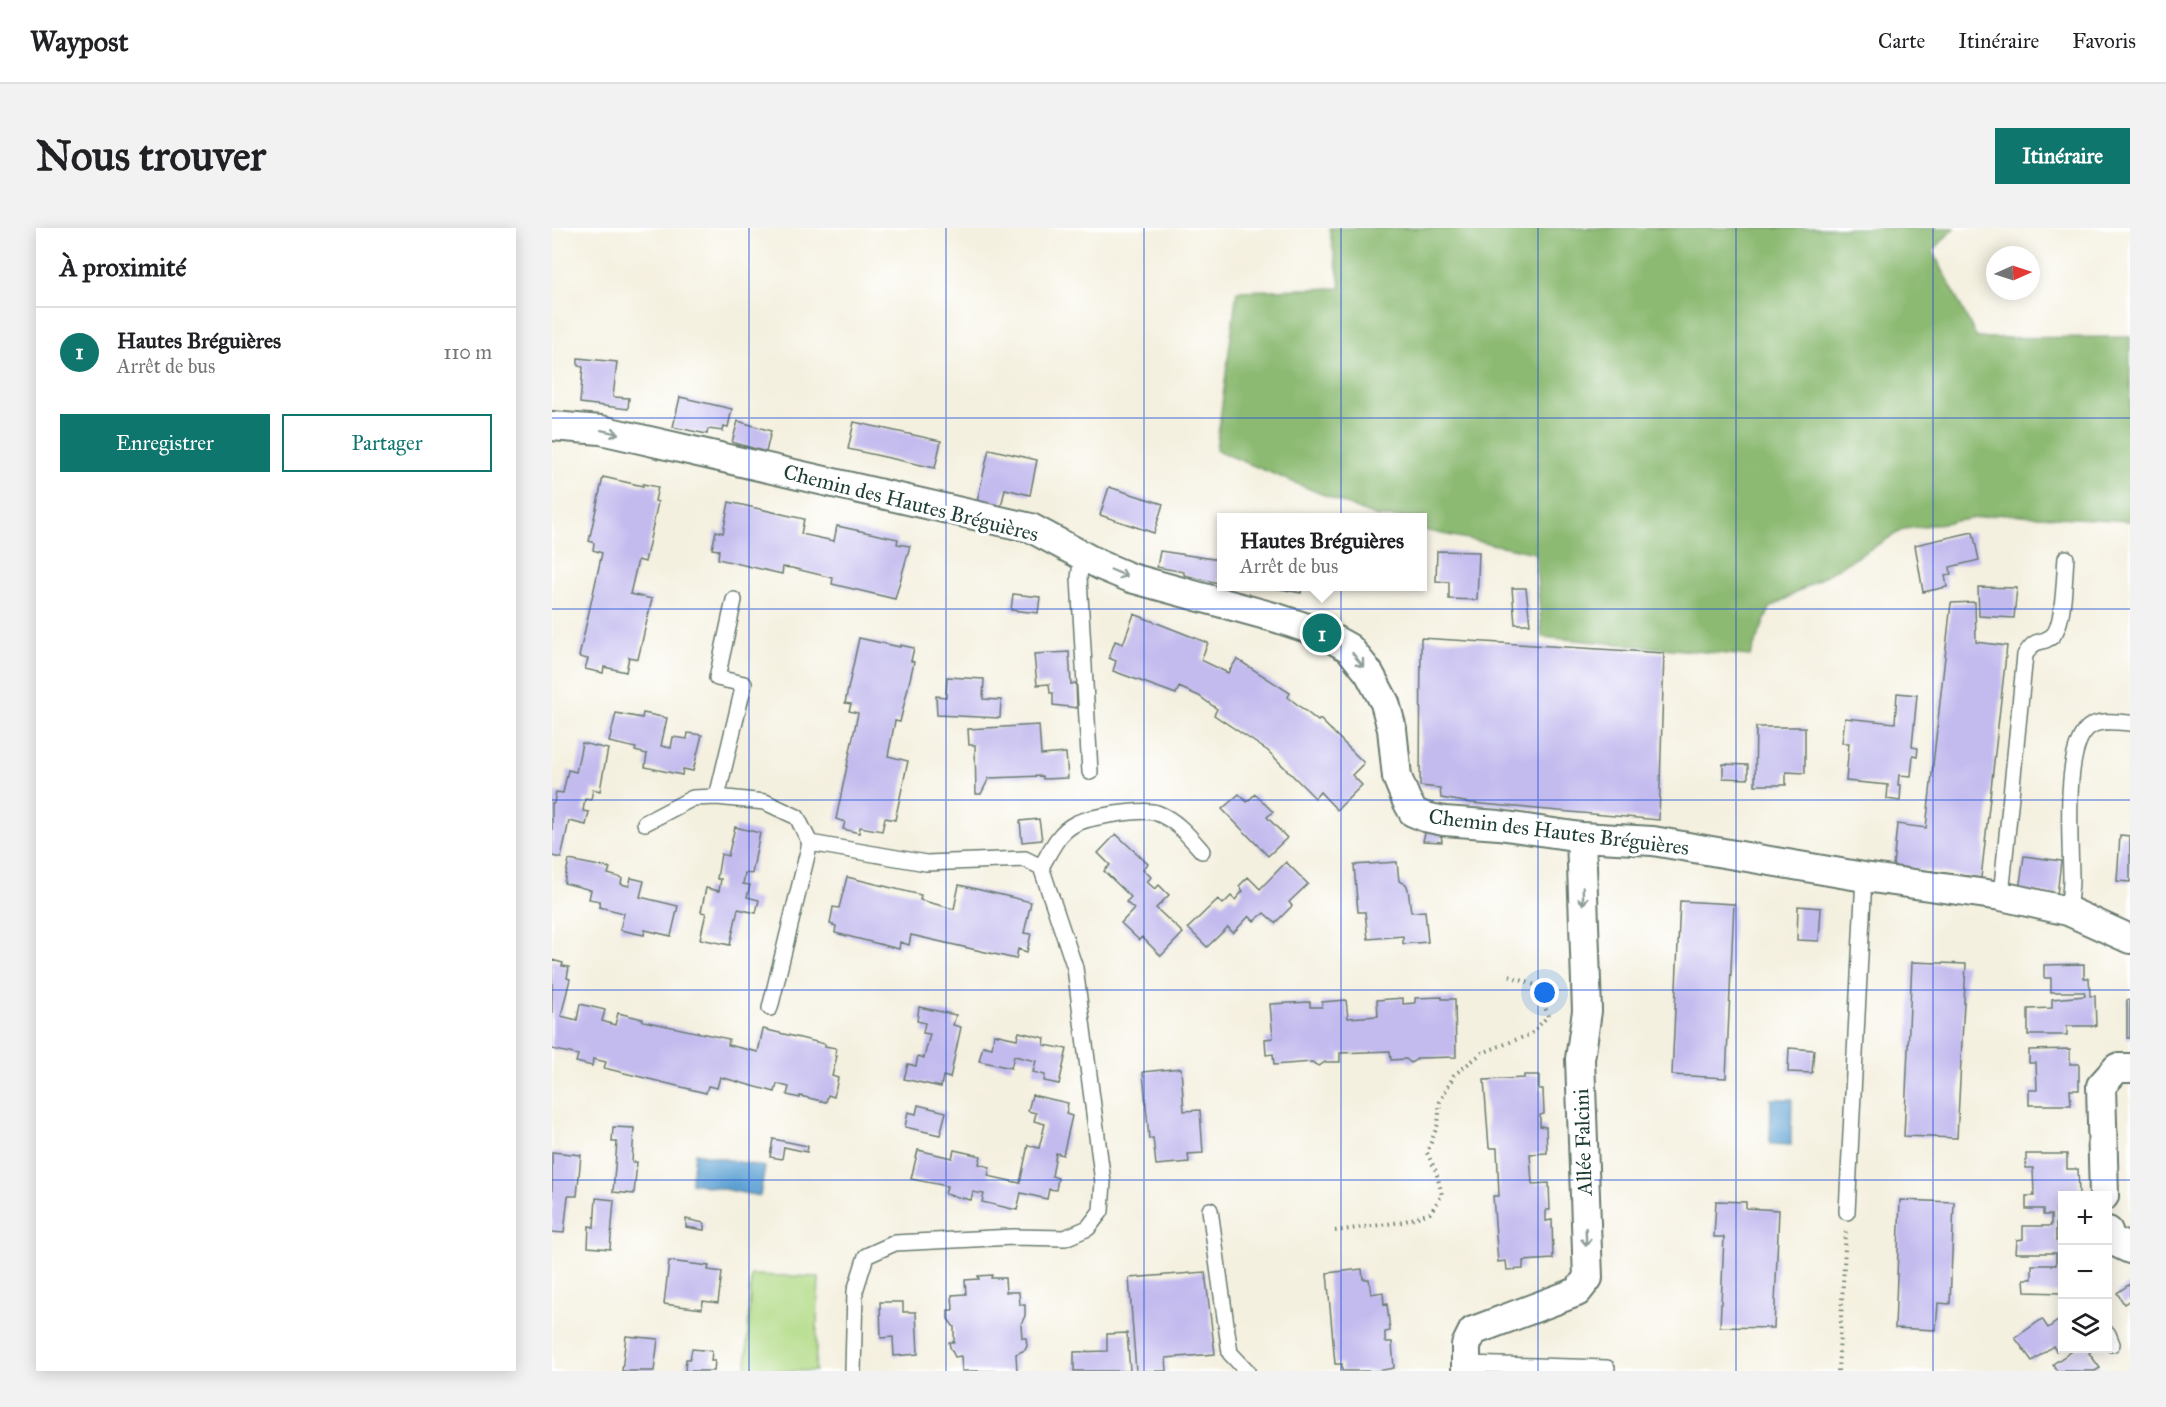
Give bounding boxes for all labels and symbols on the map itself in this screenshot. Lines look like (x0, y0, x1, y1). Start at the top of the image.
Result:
north arrow (1986, 246, 2040, 300)
one-way arrow (600, 427, 619, 438)
street label: Chemin des Hautes Bréguières (781, 459, 1041, 547)
one-way arrow (1110, 569, 1128, 580)
pin: 1 (1302, 610, 1342, 656)
one-way arrow (1352, 652, 1365, 668)
street label: Chemin des Hautes Bréguières (1427, 803, 1691, 861)
one-way arrow (1577, 885, 1589, 905)
your location (1530, 978, 1559, 1007)
street label: Allée Falcini (1568, 1088, 1598, 1197)
one-way arrow (1581, 1226, 1592, 1246)

